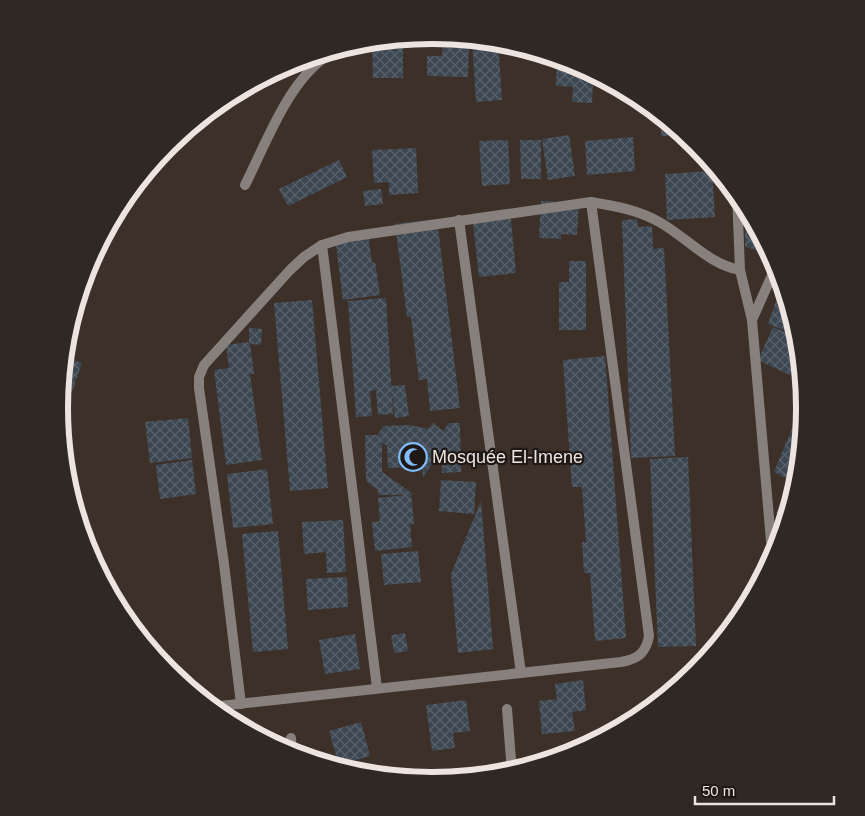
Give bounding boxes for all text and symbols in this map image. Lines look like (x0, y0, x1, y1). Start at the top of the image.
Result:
mosque icon: Mosquée El-Imene (398, 442, 428, 472)
place label: Mosquée El-Imene (432, 447, 583, 467)
scale bar (695, 774, 834, 806)
text: 50 m (702, 782, 735, 799)

